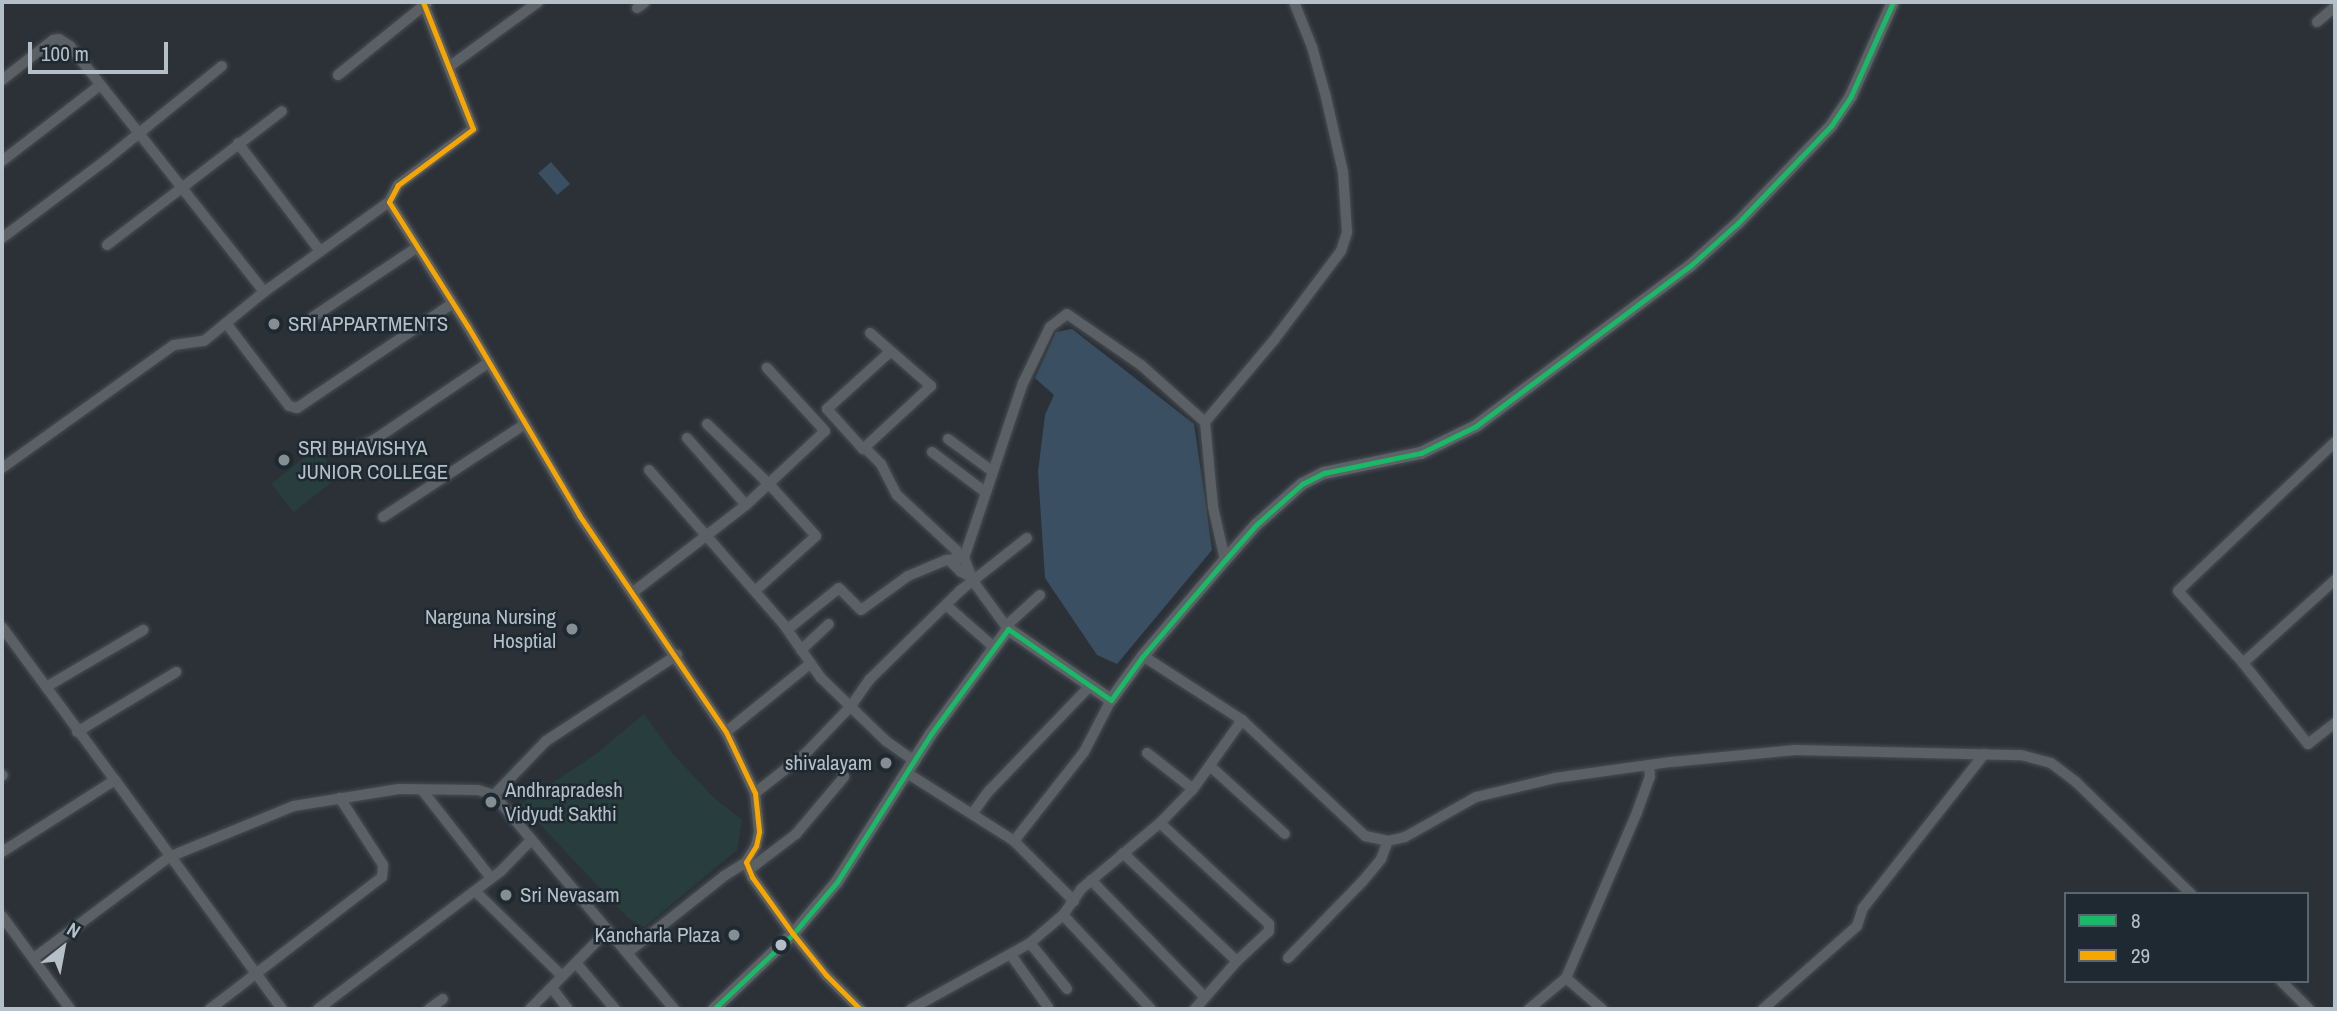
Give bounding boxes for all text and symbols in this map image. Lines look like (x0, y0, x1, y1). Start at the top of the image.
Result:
scale bar (32, 28, 172, 72)
text: 100 m (41, 39, 89, 68)
place label: SRI APPARTMENTS (288, 311, 449, 337)
marker: SRI APPARTMENTS (266, 316, 282, 332)
place label: SRI BHAVISHYA JUNIOR COLLEGE (298, 435, 448, 485)
marker: SRI BHAVISHYA JUNIOR COLLEGE (276, 452, 292, 468)
place label: Narguna Nursing Hosptial (425, 604, 556, 654)
marker: Narguna Nursing Hosptial (562, 619, 582, 639)
place label: shivalayam (785, 750, 872, 776)
marker: shivalayam (878, 755, 894, 771)
place label: Andhrapradesh Vidyudt Sakthi (505, 777, 623, 827)
marker: Andhrapradesh Vidyudt Sakthi (483, 794, 499, 810)
place label: Sri Nevasam (520, 882, 620, 908)
marker: Sri Nevasam (498, 887, 514, 903)
legend (2064, 892, 2309, 983)
text: 8 (2131, 906, 2141, 935)
north arrow (28, 913, 98, 983)
text: N (62, 916, 85, 944)
place label: Kancharla Plaza (595, 922, 720, 948)
marker: Kancharla Plaza (726, 927, 742, 943)
unlabelled marker (774, 938, 788, 952)
text: 29 (2131, 941, 2150, 970)

